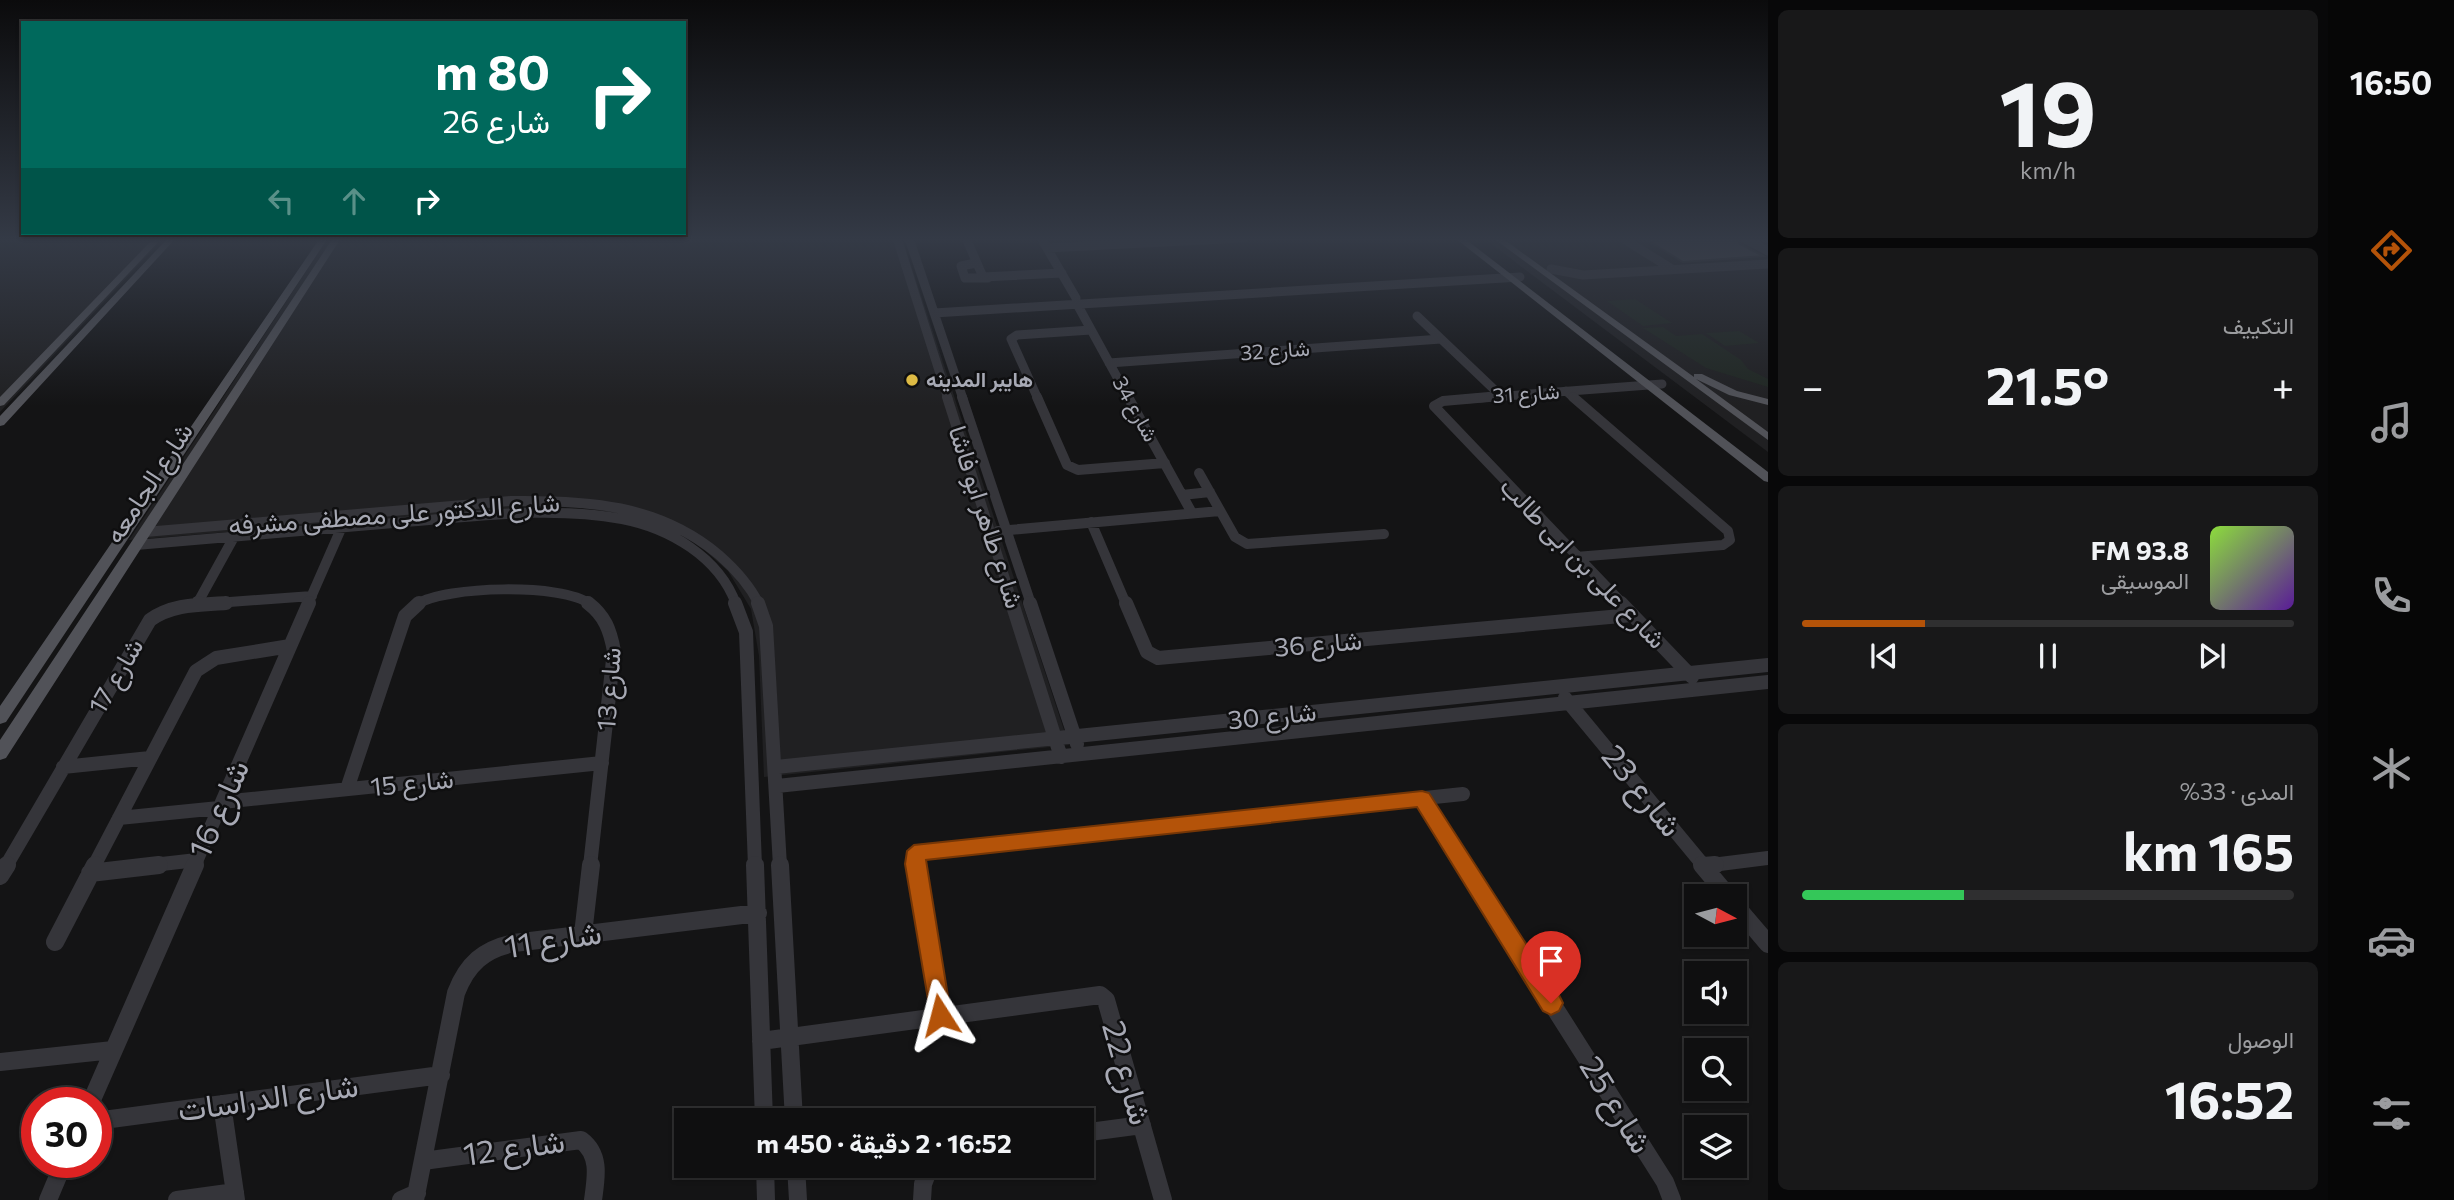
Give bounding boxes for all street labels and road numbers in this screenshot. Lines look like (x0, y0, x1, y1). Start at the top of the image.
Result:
street label: شارع 32 (1239, 335, 1311, 367)
street label: شارع 34 (1106, 371, 1164, 447)
street label: شارع 31 (1491, 378, 1561, 410)
street label: شارع الجامعه (97, 416, 202, 550)
street label: شارع طاهر ابو فاشا (939, 421, 1032, 613)
street label: شارع على بن ابى طالب (1492, 470, 1674, 657)
street label: شارع الدكتور على مصطفى مشرفه (227, 485, 561, 544)
street label: شارع 36 (1273, 623, 1363, 666)
street label: شارع 17 (81, 632, 152, 721)
street label: شارع 13 (589, 646, 630, 732)
street label: شارع 30 (1226, 694, 1318, 739)
street label: شارع 23 (1591, 736, 1693, 846)
street label: شارع 16 (178, 753, 260, 865)
street label: شارع 15 (369, 762, 455, 805)
street label: شارع 11 (501, 911, 605, 969)
street label: شارع 22 (1091, 1016, 1163, 1130)
street label: شارع 25 (1569, 1048, 1663, 1162)
street label: شارع الدراسات (175, 1064, 361, 1132)
street label: شارع 12 (460, 1119, 568, 1177)

